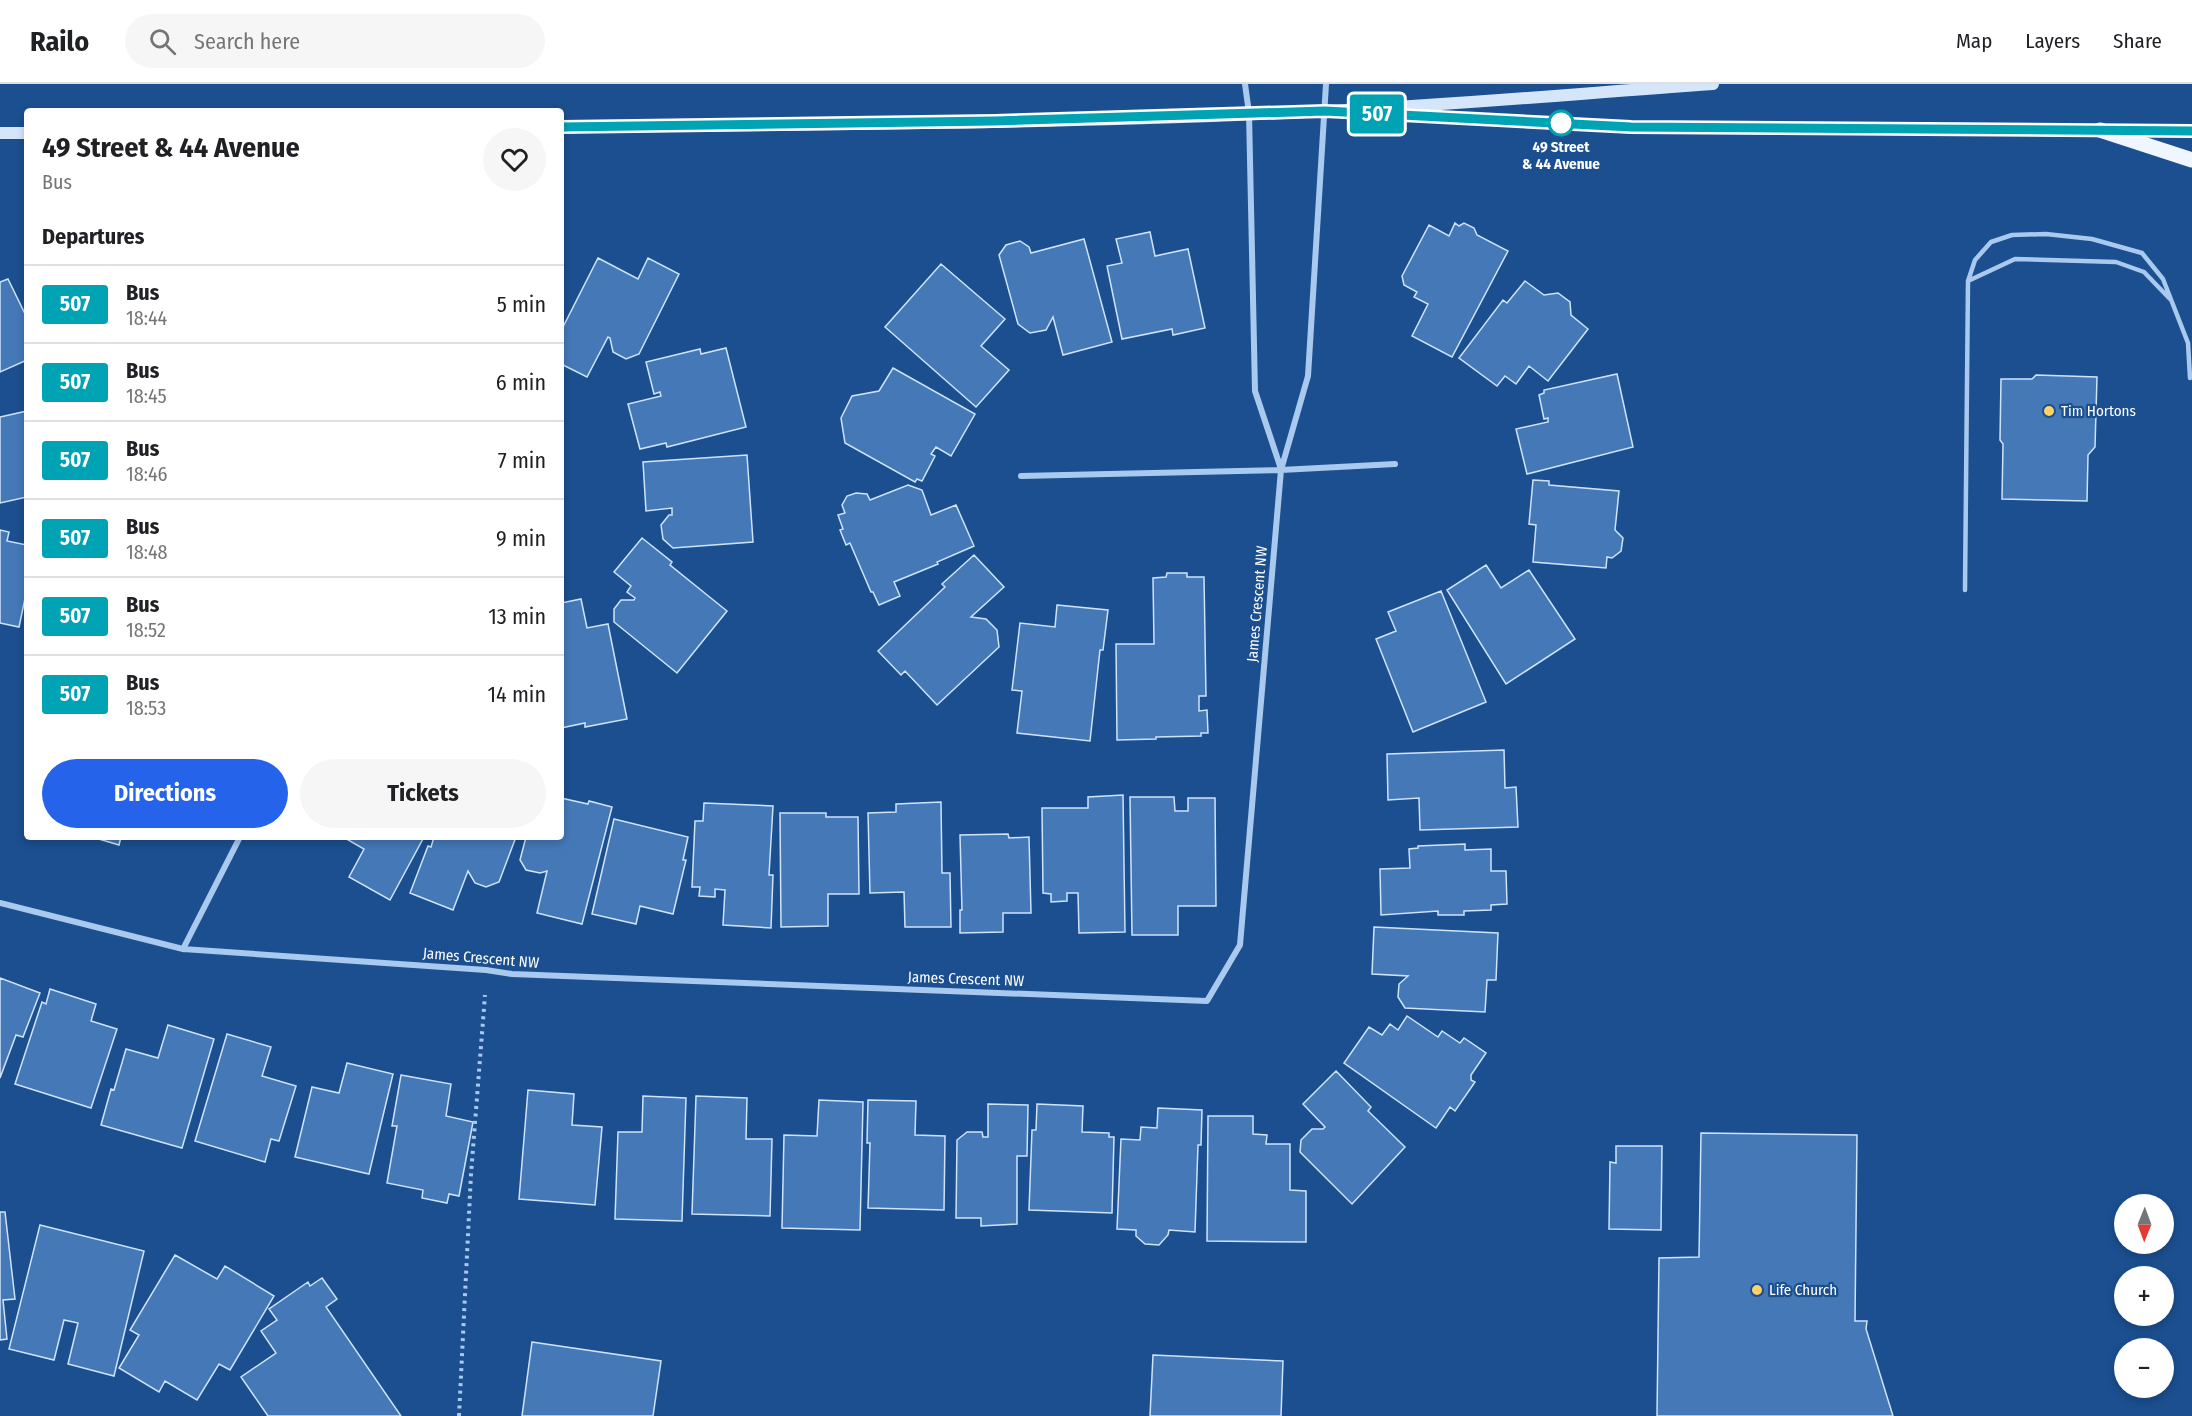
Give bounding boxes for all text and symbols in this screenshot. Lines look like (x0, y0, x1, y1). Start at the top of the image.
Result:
search box (125, 14, 545, 68)
text: Railo (30, 25, 89, 58)
icon: search (146, 25, 179, 58)
text: Search here (194, 28, 300, 55)
text: Map (1956, 28, 1992, 54)
text: Layers (2025, 28, 2080, 54)
text: Share (2113, 28, 2162, 54)
line badge: 507 (1342, 94, 1412, 134)
text: 507 (1362, 101, 1392, 127)
marker: 49 Street & 44 Avenue (1548, 110, 1574, 136)
button: heart (483, 128, 546, 191)
text: 49 Street & 44 Avenue (42, 131, 300, 164)
place label: 49 Street & 44 Avenue (1522, 138, 1600, 173)
text: Bus (42, 170, 72, 194)
text: Departures (42, 223, 144, 250)
text: Bus (126, 279, 159, 306)
text: 507 (60, 291, 90, 317)
text: 5 min (497, 291, 546, 318)
text: 18:44 (126, 306, 167, 330)
text: Bus (126, 357, 159, 384)
text: 507 (60, 369, 90, 395)
text: 6 min (496, 369, 546, 396)
text: 18:45 (126, 384, 167, 408)
place label: Tim Hortons (2061, 402, 2136, 420)
marker: Tim Hortons (2042, 404, 2056, 418)
text: Bus (126, 435, 159, 462)
text: 507 (60, 447, 90, 473)
text: 7 min (498, 447, 546, 474)
text: 18:46 (126, 462, 168, 486)
text: Bus (126, 513, 159, 540)
text: 507 (60, 525, 90, 551)
text: 9 min (496, 525, 546, 552)
text: 18:48 (126, 540, 168, 564)
street label: James Crescent NW (1243, 545, 1271, 663)
text: Bus (126, 591, 159, 618)
text: 507 (60, 603, 90, 629)
text: 13 min (488, 603, 546, 630)
text: 18:52 (126, 618, 166, 642)
text: Bus (126, 669, 159, 696)
text: 507 (60, 681, 90, 707)
text: 14 min (488, 681, 546, 708)
text: 18:53 (126, 696, 166, 720)
button: Directions (42, 759, 288, 828)
button: Tickets (300, 759, 546, 828)
street label: James Crescent NW (422, 944, 540, 972)
street label: James Crescent NW (907, 968, 1025, 990)
north arrow (2114, 1194, 2174, 1254)
map controls (2114, 1194, 2174, 1398)
button: + (2114, 1266, 2174, 1326)
place label: Life Church (1769, 1281, 1837, 1299)
marker: Life Church (1750, 1283, 1764, 1297)
button: − (2114, 1338, 2174, 1398)

